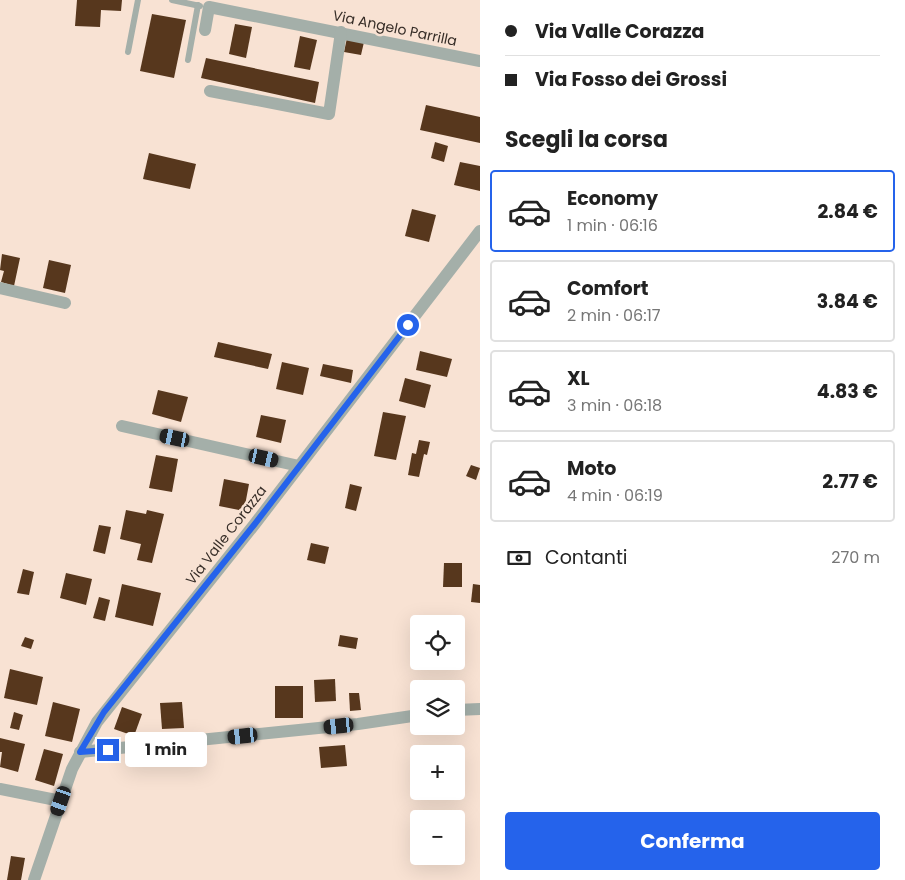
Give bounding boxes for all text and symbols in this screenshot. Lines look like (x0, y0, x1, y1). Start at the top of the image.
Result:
street label: Via Angelo Parrilla (331, 5, 459, 51)
text: Via Valle Corazza (535, 18, 704, 45)
text: Via Fosso dei Grossi (535, 66, 727, 93)
text: Scegli la corsa (505, 124, 668, 155)
text: Economy (567, 185, 658, 212)
icon: car (507, 189, 552, 234)
text: 2.84 € (817, 198, 878, 225)
text: 1 min · 06:16 (567, 214, 658, 237)
text: Comfort (567, 275, 649, 302)
icon: car (507, 279, 552, 324)
text: 3.84 € (817, 288, 878, 315)
text: 2 min · 06:17 (567, 304, 661, 327)
route start (397, 314, 419, 336)
text: XL (567, 365, 590, 392)
icon: car (507, 369, 552, 414)
text: 4.83 € (817, 378, 878, 405)
text: 3 min · 06:18 (567, 394, 662, 417)
car (158, 428, 191, 448)
car (247, 447, 280, 469)
text: Moto (567, 455, 616, 482)
icon: car (507, 459, 552, 504)
text: 2.77 € (822, 468, 878, 495)
street label: Via Valle Corazza (181, 481, 271, 589)
text: 4 min · 06:19 (567, 484, 663, 507)
icon: cash (505, 544, 533, 572)
text: Contanti (545, 544, 628, 571)
text: 270 m (831, 546, 880, 569)
map controls (410, 615, 465, 865)
button: locate (410, 615, 465, 670)
button: layers (410, 680, 465, 735)
car (323, 717, 354, 735)
car (227, 727, 258, 745)
callout: 1 min (126, 732, 208, 768)
text: 1 min (145, 738, 187, 761)
route end (97, 739, 119, 761)
button: + (410, 745, 465, 800)
car (49, 784, 72, 818)
button: − (410, 810, 465, 865)
button: Conferma (505, 812, 880, 870)

